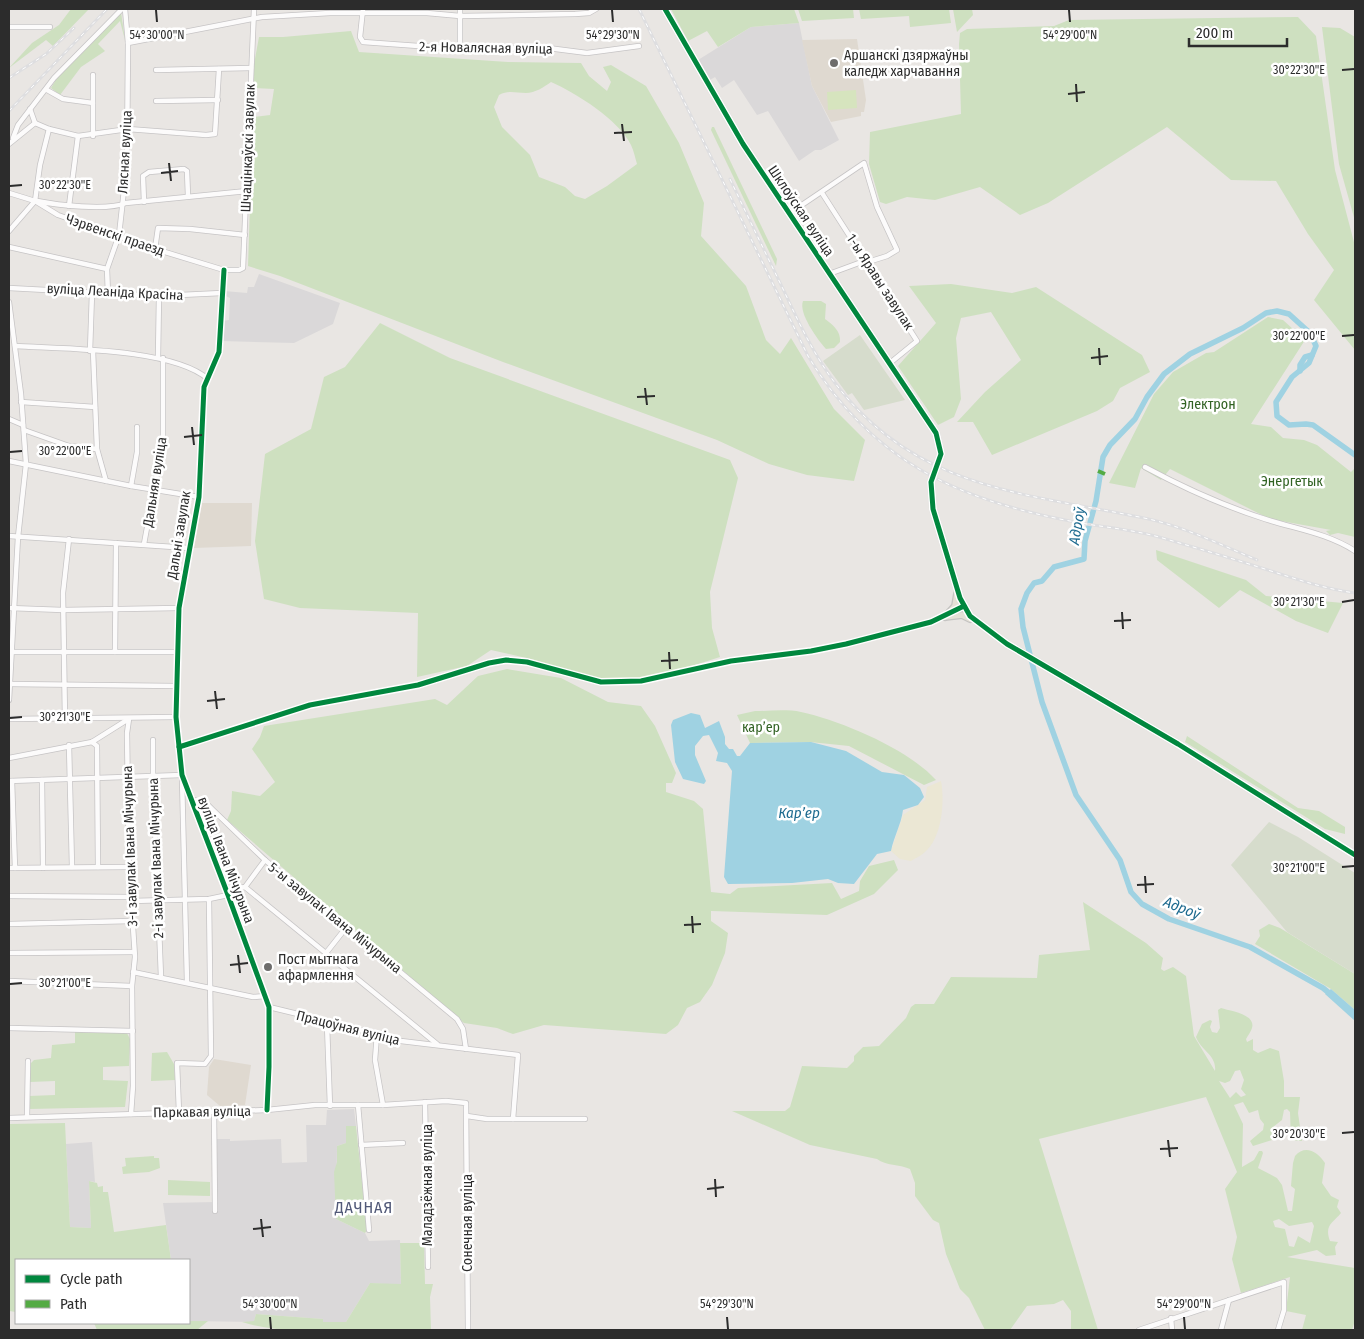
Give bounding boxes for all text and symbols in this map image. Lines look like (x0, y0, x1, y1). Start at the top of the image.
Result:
scale bar (1189, 15, 1286, 47)
text: 200 m (1196, 24, 1233, 42)
text: 54°30'00"N (130, 28, 185, 42)
text: 54°29'30"N (586, 28, 640, 42)
text: 54°29'00"N (1043, 28, 1097, 42)
street label: 2-я Новалясная вуліца (419, 38, 553, 58)
place label: Аршанскі дзяржаўны каледж харчавання (844, 47, 968, 80)
marker: Аршанскі дзяржаўны каледж харчавання (828, 57, 840, 69)
text: 30°22'30"E (1273, 63, 1325, 77)
street label: Шчацінкаўскі завулак (237, 83, 259, 213)
street label: Лясная вуліца (114, 110, 136, 194)
street label: Шклоўская вуліца (764, 162, 838, 260)
text: 30°22'30"E (39, 178, 91, 192)
street label: Чэрвенскі праезд (63, 210, 167, 260)
street label: 1-ы Яравы завулак (843, 231, 918, 334)
street label: вуліца Леаніда Красіна (46, 280, 184, 304)
text: 30°22'00"E (1273, 329, 1326, 343)
park label: Электрон (1180, 396, 1236, 413)
street label: Дальняя вуліца (139, 436, 171, 529)
text: 30°22'00"E (39, 444, 92, 458)
park label: Энергетык (1261, 473, 1323, 490)
street label: Дальні завулак (163, 489, 194, 581)
water label: Адроў (1065, 504, 1089, 547)
text: 30°21'30"E (1273, 595, 1325, 609)
text: 30°21'30"E (39, 710, 91, 724)
park label: карʼер (742, 719, 780, 736)
street label: 3-і завулак Івана Мічурына (119, 765, 141, 927)
street label: 2-і завулак Івана Мічурына (145, 777, 167, 939)
street label: вуліца Івана Мічурына (194, 794, 258, 926)
water label: Карʼер (778, 804, 820, 822)
street label: 5-ы завулак Івана Мічурына (265, 859, 405, 977)
text: 30°21'00"E (1273, 861, 1325, 875)
water label: Адроў (1160, 892, 1204, 924)
place label: Пост мытнага афармлення (278, 951, 358, 984)
marker: Пост мытнага афармлення (262, 961, 274, 973)
text: 30°21'00"E (39, 976, 91, 990)
street label: Працоўная вуліца (295, 1007, 402, 1049)
street label: Паркавая вуліца (153, 1103, 251, 1121)
street label: Маладзёжная вуліца (419, 1124, 436, 1246)
text: 30°20'30"E (1273, 1127, 1326, 1141)
street label: Сонечная вуліца (459, 1174, 476, 1272)
district label: ДАЧНАЯ (334, 1198, 393, 1217)
legend (15, 1259, 190, 1324)
text: Cycle path (60, 1270, 123, 1288)
text: Path (60, 1295, 87, 1313)
text: 54°30'00"N (243, 1297, 298, 1311)
text: 54°29'30"N (700, 1297, 754, 1311)
text: 54°29'00"N (1157, 1297, 1211, 1311)

